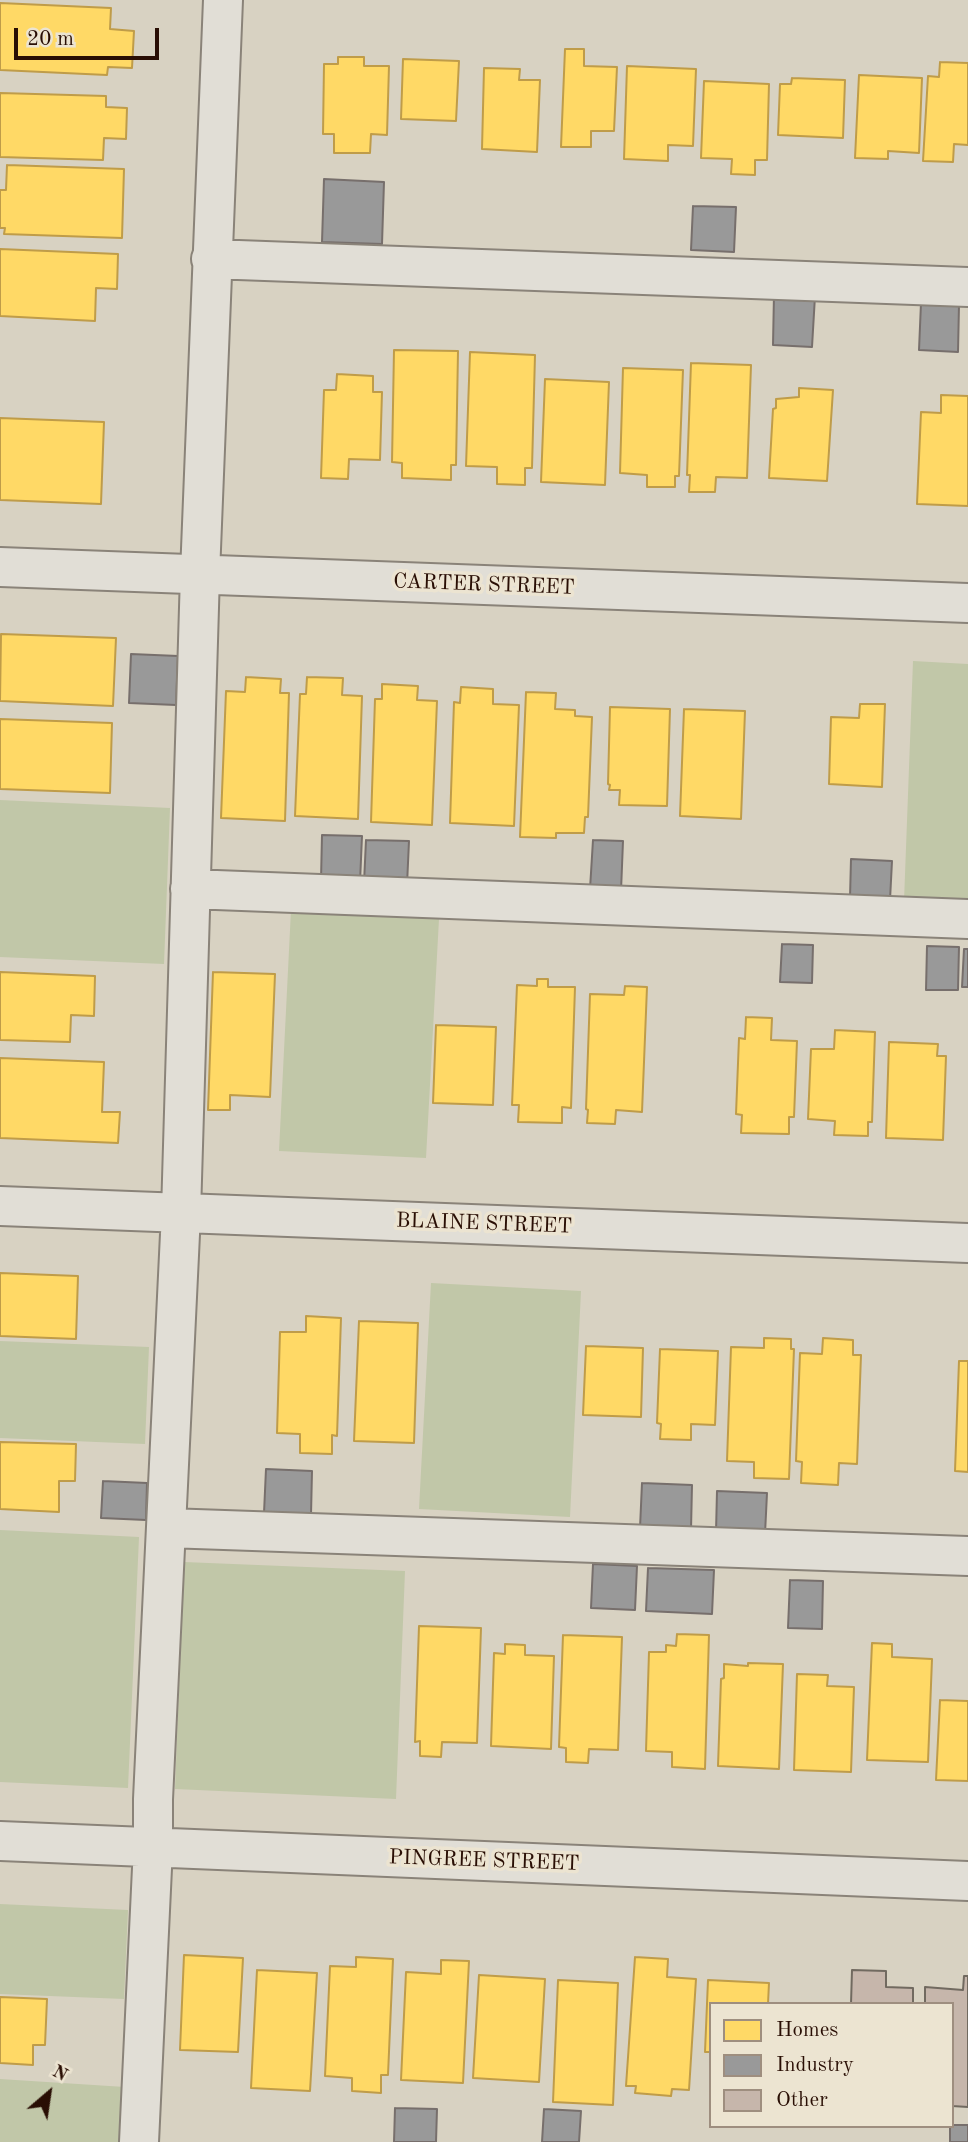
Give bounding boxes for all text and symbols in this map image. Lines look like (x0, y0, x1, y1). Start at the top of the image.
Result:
scale bar (18, 14, 163, 58)
text: 20 m (27, 29, 74, 50)
street label: CARTER STREET (393, 569, 575, 601)
street label: BLAINE STREET (395, 1208, 573, 1240)
street label: PINGREE STREET (388, 1845, 580, 1877)
legend (709, 2002, 954, 2128)
text: Homes (776, 2020, 838, 2041)
text: Industry (776, 2055, 854, 2076)
north arrow (14, 2058, 84, 2128)
text: N (48, 2062, 70, 2086)
text: Other (776, 2090, 828, 2111)

